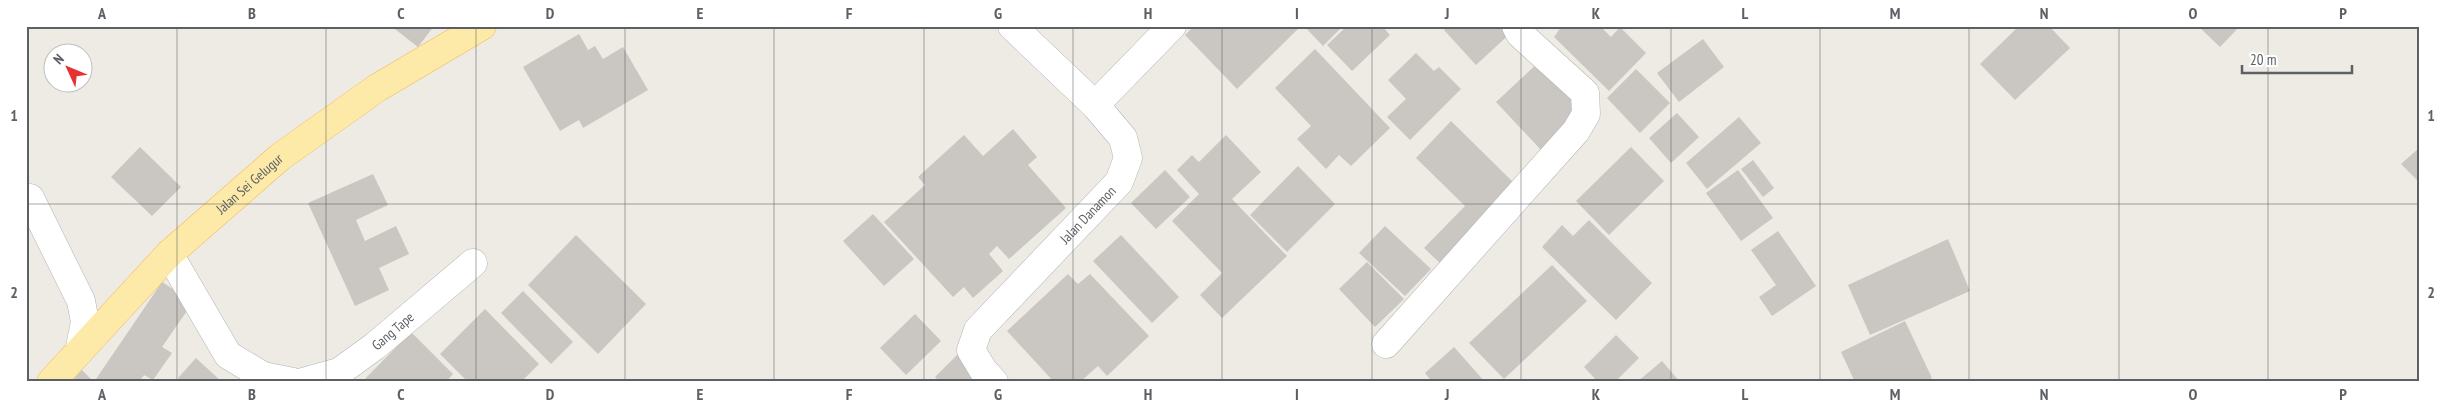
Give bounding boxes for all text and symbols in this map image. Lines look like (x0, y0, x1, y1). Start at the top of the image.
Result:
text: A (97, 3, 107, 23)
text: B (248, 3, 256, 23)
text: C (397, 3, 405, 23)
text: D (546, 3, 555, 23)
text: E (697, 3, 704, 23)
text: F (846, 3, 853, 23)
text: G (994, 3, 1002, 23)
text: H (1144, 3, 1152, 23)
text: I (1295, 3, 1299, 23)
text: J (1444, 3, 1449, 23)
text: K (1592, 3, 1601, 23)
text: L (1742, 3, 1749, 23)
text: M (1890, 3, 1900, 23)
text: N (2040, 3, 2048, 23)
text: O (2189, 3, 2198, 23)
text: P (2339, 3, 2347, 23)
north arrow (42, 42, 92, 92)
scale bar (2242, 42, 2352, 74)
text: N (50, 50, 68, 68)
text: 20 m (2250, 50, 2276, 69)
text: 1 (10, 105, 18, 125)
text: 1 (2427, 105, 2435, 125)
street label: Jalan Sei Gelugur (212, 150, 287, 218)
street label: Jalan Danamon (1055, 182, 1120, 248)
text: 2 (10, 282, 18, 302)
text: 2 (2427, 282, 2435, 302)
street label: Gang Tape (368, 308, 418, 354)
text: A (97, 384, 107, 404)
text: B (248, 384, 256, 404)
text: C (397, 384, 405, 404)
text: D (546, 384, 555, 404)
text: E (697, 384, 704, 404)
text: F (846, 384, 853, 404)
text: G (994, 384, 1002, 404)
text: H (1144, 384, 1152, 404)
text: I (1295, 384, 1299, 404)
text: J (1444, 384, 1449, 404)
text: K (1592, 384, 1601, 404)
text: L (1742, 384, 1749, 404)
text: M (1890, 384, 1900, 404)
text: N (2040, 384, 2048, 404)
text: O (2189, 384, 2198, 404)
text: P (2339, 384, 2347, 404)

